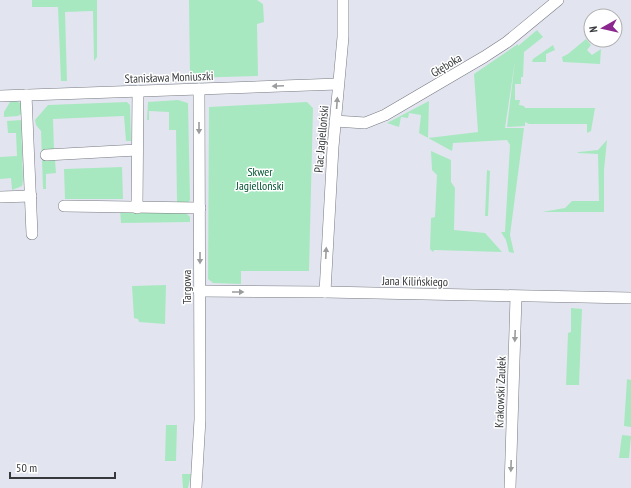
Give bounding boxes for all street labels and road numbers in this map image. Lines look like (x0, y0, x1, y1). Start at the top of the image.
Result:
street label: Głęboka (428, 50, 464, 80)
street label: Stanisława Moniuszki (124, 68, 214, 86)
street label: Plac Jagielloński (311, 105, 331, 173)
street label: Targowa (179, 270, 194, 304)
street label: Jana Kilińskiego (381, 273, 448, 289)
street label: Krakowski Zaułek (491, 356, 509, 428)

